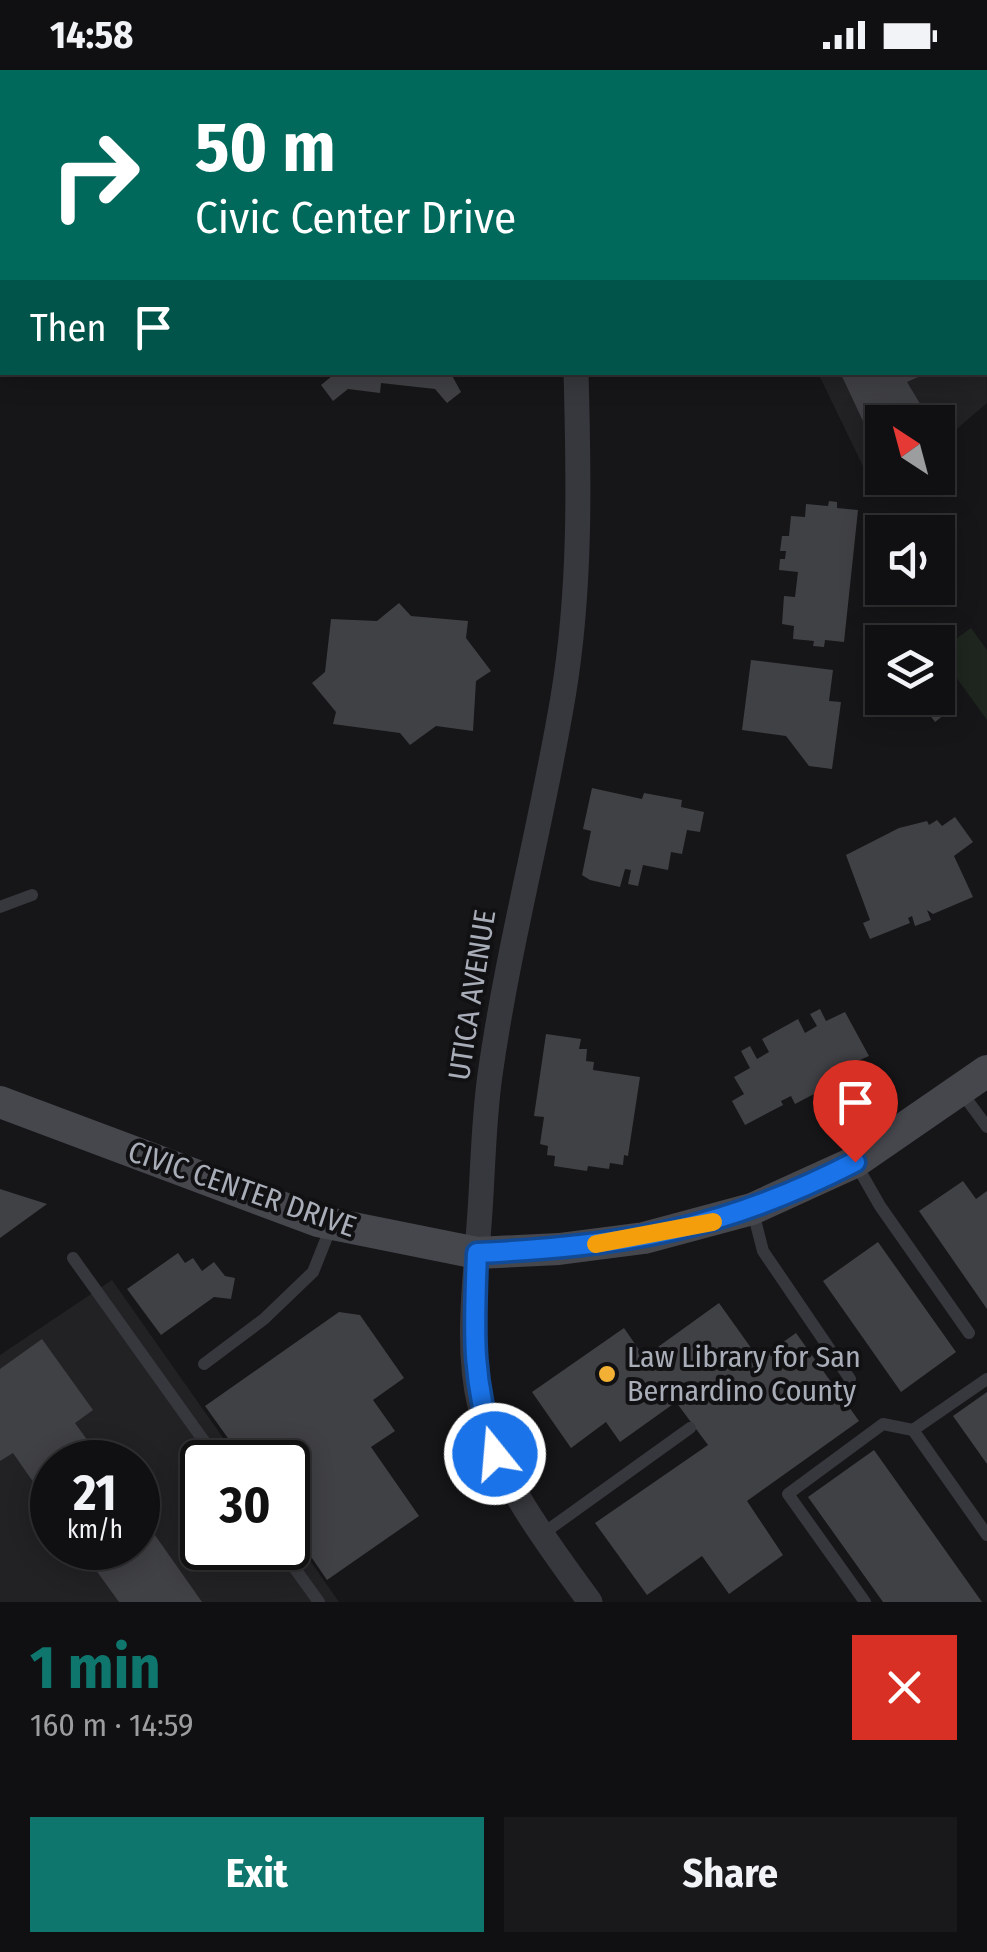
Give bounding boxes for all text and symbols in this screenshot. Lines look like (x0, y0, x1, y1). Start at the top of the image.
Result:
text: 14:58 (50, 12, 133, 58)
text: 50 m (195, 106, 336, 190)
icon: right (30, 110, 160, 240)
text: Civic Center Drive (195, 191, 516, 245)
icon: arrive (126, 300, 181, 355)
text: Then (30, 305, 106, 351)
north arrow (865, 405, 955, 495)
map controls (865, 405, 955, 715)
button: sound (865, 515, 955, 605)
button: layers (865, 625, 955, 715)
street label: UTICA AVENUE (441, 907, 503, 1083)
pin (813, 1060, 898, 1163)
icon: arrive (828, 1075, 883, 1130)
street label: CIVIC CENTER DRIVE (123, 1133, 361, 1245)
place label: Law Library for San Bernardino County (627, 1339, 861, 1409)
marker: Law Library for San Bernardino County (596, 1363, 618, 1385)
position arrow (443, 1402, 547, 1506)
speed limit sign: 30 (180, 1440, 310, 1570)
text: 21 (73, 1463, 117, 1523)
text: km/h (67, 1515, 123, 1545)
text: 1 min (30, 1632, 161, 1704)
button: close (852, 1635, 957, 1740)
text: 160 m · 14:59 (30, 1706, 194, 1744)
button: Exit (30, 1817, 484, 1932)
button: Share (504, 1817, 957, 1932)

